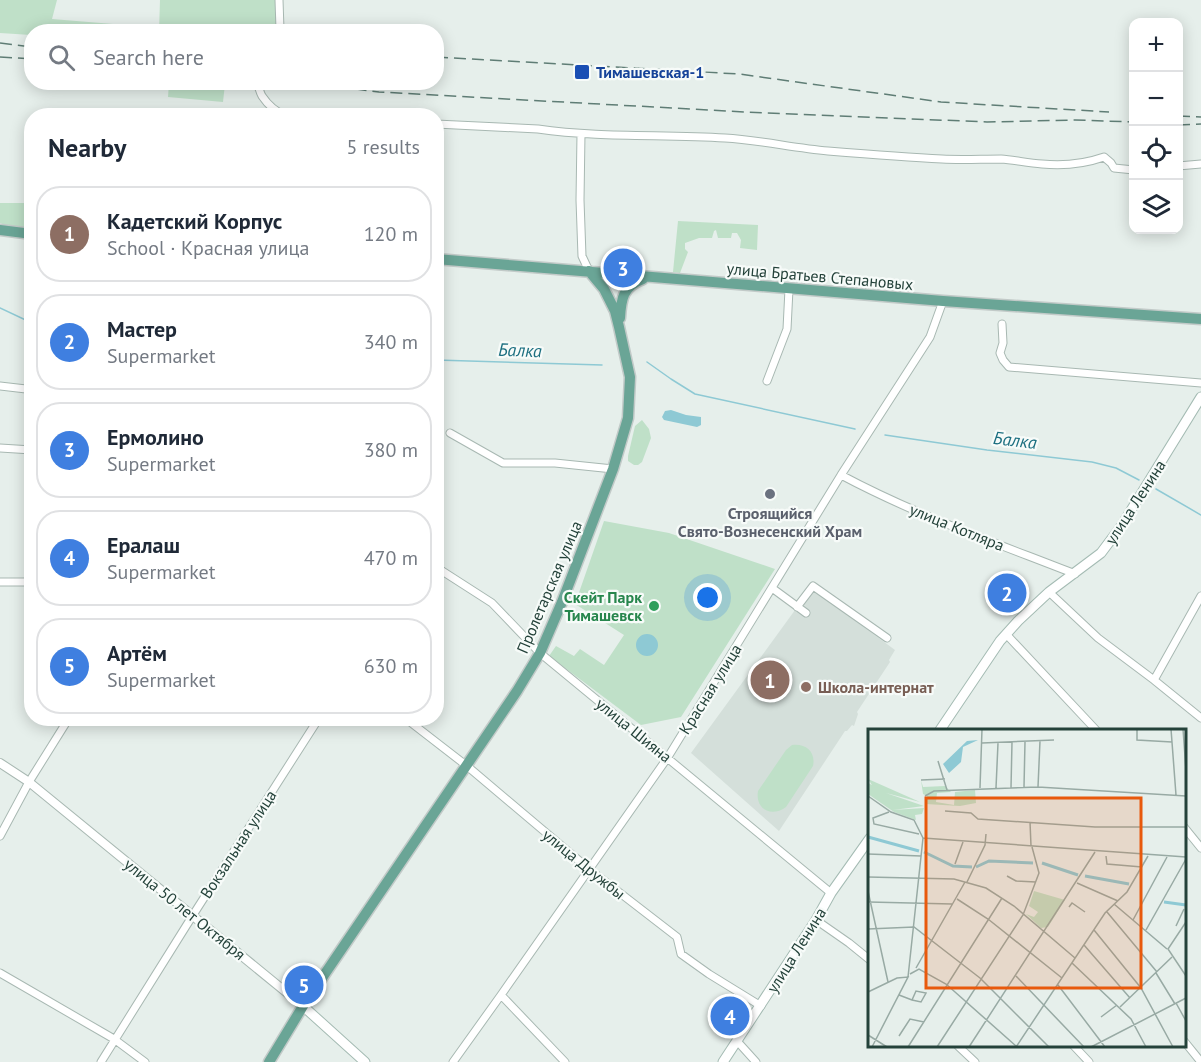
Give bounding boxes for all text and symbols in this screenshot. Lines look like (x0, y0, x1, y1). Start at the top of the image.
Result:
map controls (1129, 18, 1183, 234)
button: + (1129, 18, 1183, 72)
search box (24, 24, 444, 90)
icon: search (45, 41, 78, 74)
text: Search here (93, 43, 204, 71)
place label: Тимашевская-1 (596, 62, 704, 82)
marker: Тимашевская-1 (573, 63, 591, 81)
button: − (1129, 72, 1183, 126)
button: locate (1129, 126, 1183, 180)
text: Nearby (48, 131, 126, 164)
text: 5 results (347, 134, 420, 160)
button: layers (1129, 180, 1183, 234)
text: Кадетский Корпус (107, 207, 282, 235)
text: 1 (64, 221, 75, 247)
text: 120 m (364, 221, 418, 247)
text: School · Красная улица (107, 235, 309, 261)
pin: 3 (604, 246, 642, 290)
street label: улица Братьев Степановых (726, 258, 914, 294)
text: Мастер (107, 315, 177, 343)
text: 2 (64, 329, 75, 355)
text: 340 m (364, 329, 418, 355)
water label: Балка (498, 338, 542, 362)
text: Supermarket (107, 343, 215, 369)
text: Ермолино (107, 423, 204, 451)
water label: Балка (992, 426, 1038, 454)
text: 3 (64, 437, 75, 463)
text: 380 m (364, 437, 418, 463)
text: Supermarket (107, 451, 215, 477)
street label: улица Ленина (1100, 456, 1170, 548)
marker: Строящийся Свято-Вознесенский Храм (763, 487, 777, 501)
street label: улица Котляра (907, 499, 1007, 555)
place label: Строящийся Свято-Вознесенский Храм (678, 503, 862, 541)
street label: Пролетарская улица (512, 518, 586, 656)
text: Ералаш (107, 531, 180, 559)
text: 4 (64, 545, 75, 571)
text: 470 m (364, 545, 418, 571)
text: Supermarket (107, 559, 215, 585)
pin: 2 (988, 570, 1026, 616)
your location (693, 583, 722, 612)
place label: Скейт Парк Тимашевск (564, 587, 642, 625)
marker: Скейт Парк Тимашевск (647, 599, 661, 613)
text: Артём (107, 639, 167, 667)
street label: Красная улица (674, 640, 746, 738)
text: 5 (64, 653, 75, 679)
text: 630 m (364, 653, 418, 679)
pin: 1 (750, 658, 790, 702)
text: Supermarket (107, 667, 215, 693)
place label: Школа-интернат (818, 677, 934, 697)
marker: Школа-интернат (799, 680, 813, 694)
street label: улица Шияна (592, 693, 676, 767)
inset map (868, 729, 1186, 1047)
street label: Вокзальная улица (196, 786, 280, 902)
street label: улица Дружбы (539, 824, 629, 904)
street label: улица 50 лет Октября (120, 854, 250, 964)
street label: улица Ленина (762, 904, 830, 996)
pin: 5 (284, 962, 324, 1008)
pin: 4 (710, 994, 750, 1038)

